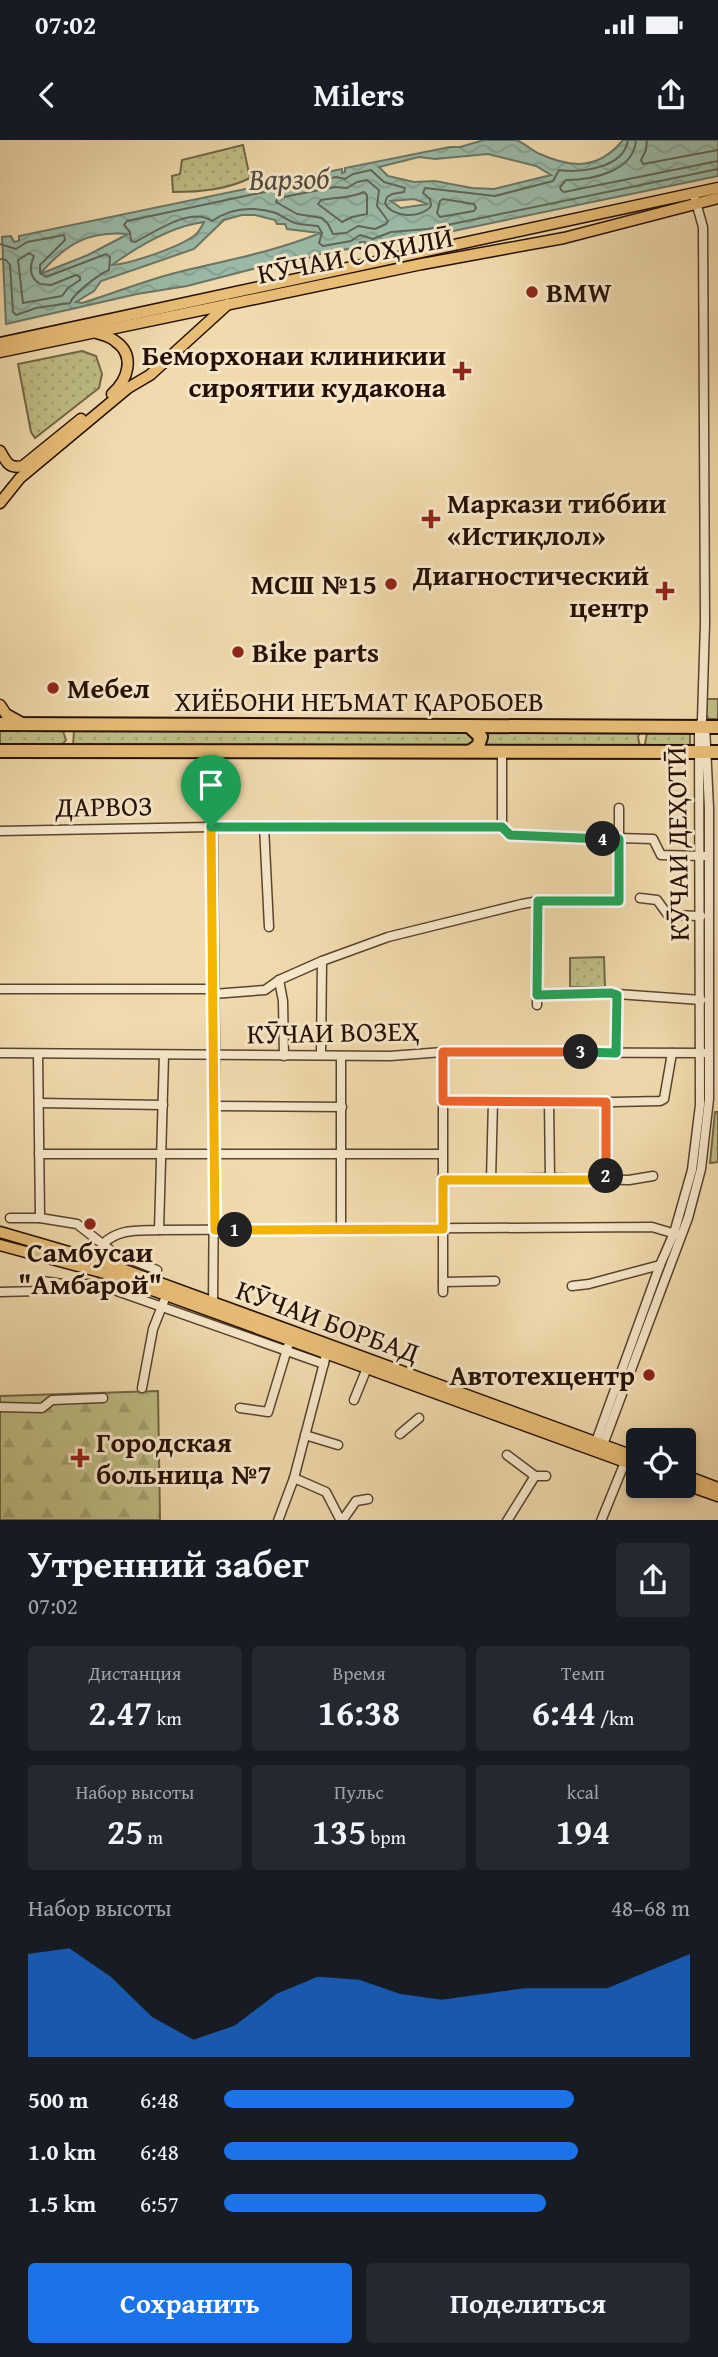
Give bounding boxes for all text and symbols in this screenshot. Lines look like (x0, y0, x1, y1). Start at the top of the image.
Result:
text: 07:02 (35, 5, 96, 44)
text: Milers (313, 71, 405, 118)
icon: back (28, 76, 66, 114)
icon: share (652, 76, 690, 114)
water label: Варзоб (247, 155, 331, 201)
street label: КӮЧАИ СОҲИЛӢ (253, 215, 456, 294)
place label: BMW (546, 271, 611, 312)
marker: BMW (524, 284, 540, 300)
place label: Беморхонаи клиникии сироятии кудакона (142, 334, 447, 407)
marker: Беморхонаи клиникии сироятии кудакона (452, 361, 472, 381)
place label: Маркази тиббии «Истиқлол» (447, 482, 666, 555)
marker: Маркази тиббии «Истиқлол» (421, 509, 441, 529)
place label: Диагностический центр (412, 554, 649, 627)
place label: МСШ №15 (251, 563, 377, 604)
marker: МСШ №15 (383, 576, 399, 592)
marker: Диагностический центр (655, 581, 675, 601)
place label: Bike parts (252, 631, 379, 672)
marker: Bike parts (230, 644, 246, 660)
place label: Мебел (67, 667, 150, 708)
marker: Мебел (45, 680, 61, 696)
street label: ХИЁБОНИ НЕЪМАТ ҚАРОБОЕВ (174, 680, 544, 721)
street label: КӮЧАИ ДЕҲОТӢ (654, 746, 699, 942)
pin (181, 755, 241, 827)
icon: arrive (192, 766, 230, 804)
street label: ДАРВОЗ (54, 784, 153, 827)
pin: 4 (586, 822, 620, 856)
text: 4 (598, 824, 607, 852)
street label: КӮЧАИ ВОЗЕҲ (246, 1009, 420, 1054)
pin: 3 (564, 1034, 598, 1070)
text: 3 (576, 1037, 585, 1065)
pin: 2 (588, 1158, 624, 1194)
text: 2 (601, 1161, 610, 1189)
pin: 1 (218, 1212, 252, 1248)
text: 1 (230, 1215, 239, 1243)
marker: Самбусаи "Амбарой" (82, 1216, 98, 1232)
place label: Самбусаи "Амбарой" (18, 1231, 162, 1304)
street label: КӮЧАИ БОРБАД (231, 1268, 425, 1373)
place label: Автотехцентр (450, 1354, 635, 1395)
marker: Автотехцентр (641, 1367, 657, 1383)
place label: Городская больница №7 (96, 1421, 272, 1494)
map controls (626, 1428, 696, 1498)
button: locate (626, 1428, 696, 1498)
marker: Городская больница №7 (70, 1448, 90, 1468)
text: Утренний забег (28, 1535, 309, 1591)
button: share (616, 1543, 690, 1617)
text: 07:02 (28, 1589, 78, 1622)
text: Дистанция (89, 1659, 181, 1687)
text: Время (332, 1659, 386, 1687)
text: Темп (561, 1659, 605, 1687)
text: 2.47 (88, 1687, 152, 1738)
text: 16:38 (318, 1687, 400, 1738)
text: 6:44 (532, 1687, 596, 1738)
text: km (152, 1704, 182, 1732)
text: /km (596, 1704, 634, 1732)
text: Набор высоты (76, 1778, 194, 1806)
text: Пульс (334, 1778, 384, 1806)
text: kcal (567, 1778, 599, 1806)
text: 25 (107, 1806, 143, 1857)
text: 135 (312, 1806, 366, 1857)
text: 194 (556, 1806, 610, 1857)
text: m (143, 1823, 163, 1851)
text: bpm (366, 1823, 406, 1851)
text: Набор высоты (28, 1891, 172, 1924)
text: 48–68 m (611, 1891, 690, 1924)
text: 500 m (28, 2083, 89, 2116)
text: 6:48 (140, 2083, 179, 2116)
text: 1.0 km (28, 2135, 96, 2168)
text: 6:48 (140, 2135, 179, 2168)
text: 1.5 km (28, 2187, 96, 2220)
text: 6:57 (140, 2187, 179, 2220)
button: Сохранить (28, 2263, 352, 2343)
button: Поделиться (366, 2263, 690, 2343)

